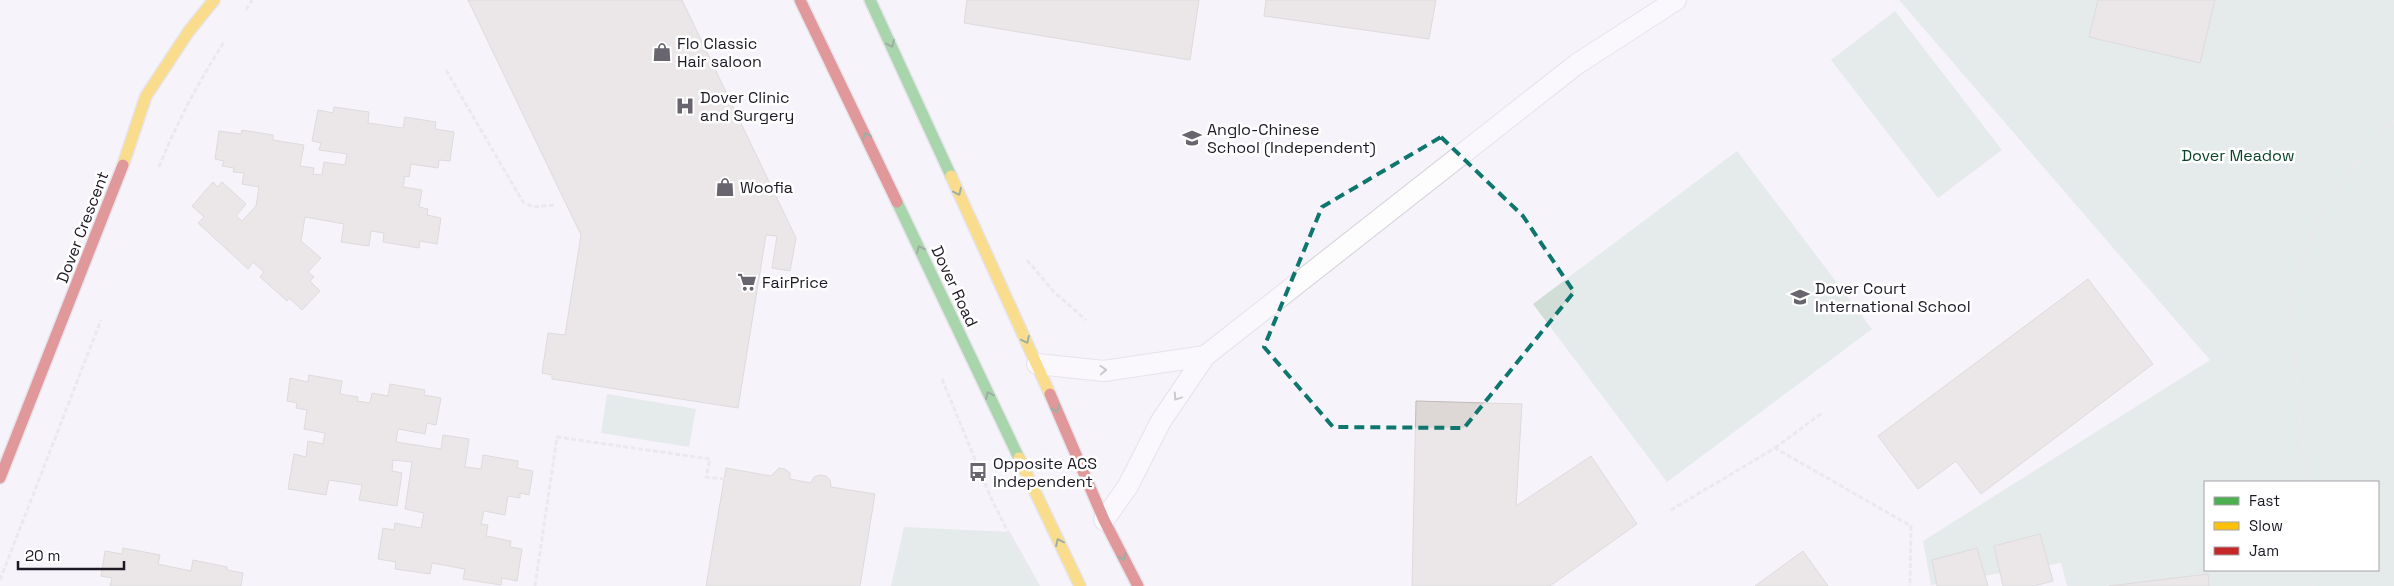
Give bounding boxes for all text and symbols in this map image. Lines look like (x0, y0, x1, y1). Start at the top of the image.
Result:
place label: Flo Classic Hair saloon (677, 33, 762, 72)
one-way arrow (884, 39, 895, 48)
shop icon: Flo Classic Hair saloon (651, 41, 673, 63)
place label: Dover Clinic and Surgery (700, 87, 794, 126)
hospital icon: Dover Clinic and Surgery (674, 95, 696, 117)
place label: Anglo-Chinese School (Independent) (1207, 119, 1376, 158)
school or university icon: Anglo-Chinese School (Independent) (1181, 127, 1203, 149)
one-way arrow (861, 132, 872, 141)
park label: Dover Meadow (2181, 145, 2295, 166)
street label: Dover Crescent (52, 168, 113, 286)
shop icon: Woofia (714, 176, 736, 198)
place label: Woofia (740, 177, 793, 198)
one-way arrow (952, 187, 962, 196)
street label: Dover Road (927, 242, 983, 330)
one-way arrow (916, 245, 926, 254)
supermarket icon: FairPrice (736, 271, 758, 293)
place label: FairPrice (762, 272, 828, 293)
place label: Dover Court International School (1815, 278, 1971, 317)
school or university icon: Dover Court International School (1789, 286, 1811, 308)
one-way arrow (1019, 335, 1030, 344)
one-way arrow (1099, 365, 1107, 376)
one-way arrow (985, 391, 996, 400)
one-way arrow (1174, 391, 1183, 401)
one-way arrow (1050, 404, 1060, 413)
place label: Opposite ACS Independent (993, 453, 1097, 492)
bus stop icon: Opposite ACS Independent (967, 461, 989, 483)
legend (2204, 481, 2379, 571)
text: Fast (2249, 491, 2280, 510)
text: Slow (2249, 516, 2283, 535)
scale bar (18, 538, 124, 570)
one-way arrow (1055, 538, 1065, 547)
text: Jam (2249, 541, 2279, 560)
text: 20 m (25, 546, 60, 565)
one-way arrow (1117, 552, 1127, 561)

